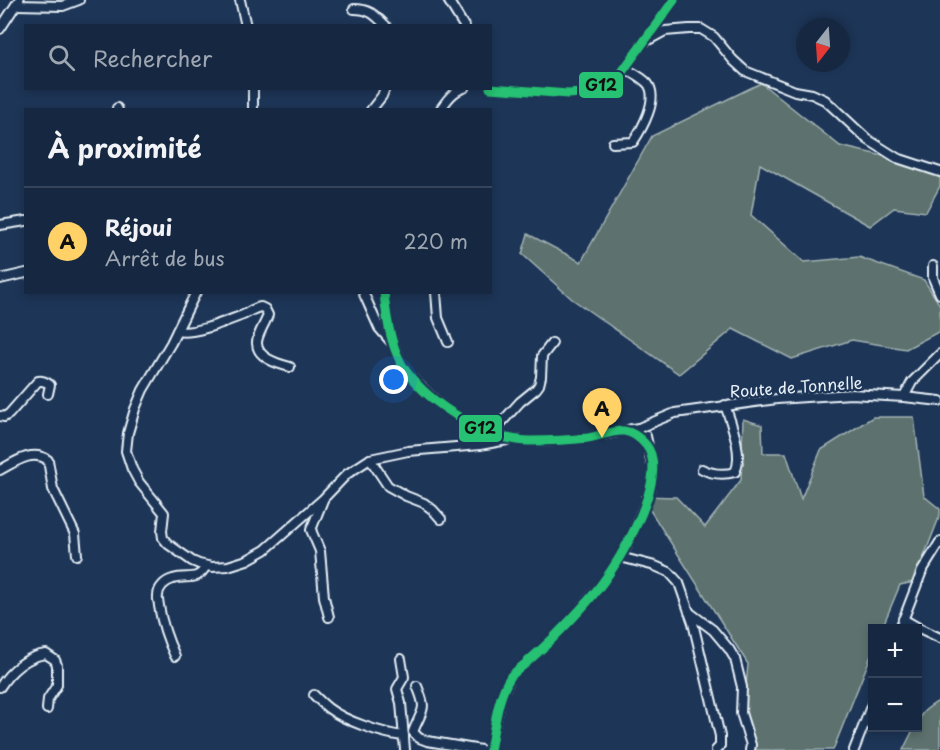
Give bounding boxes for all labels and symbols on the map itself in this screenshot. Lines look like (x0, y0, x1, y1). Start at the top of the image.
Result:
north arrow (796, 18, 850, 72)
line badge: G12 (578, 71, 624, 99)
text: G12 (585, 72, 617, 96)
your location (379, 365, 408, 394)
street label: Route de Tonnelle (729, 369, 863, 403)
pin: A (582, 388, 622, 438)
line badge: G12 (458, 414, 503, 443)
text: G12 (464, 415, 496, 439)

